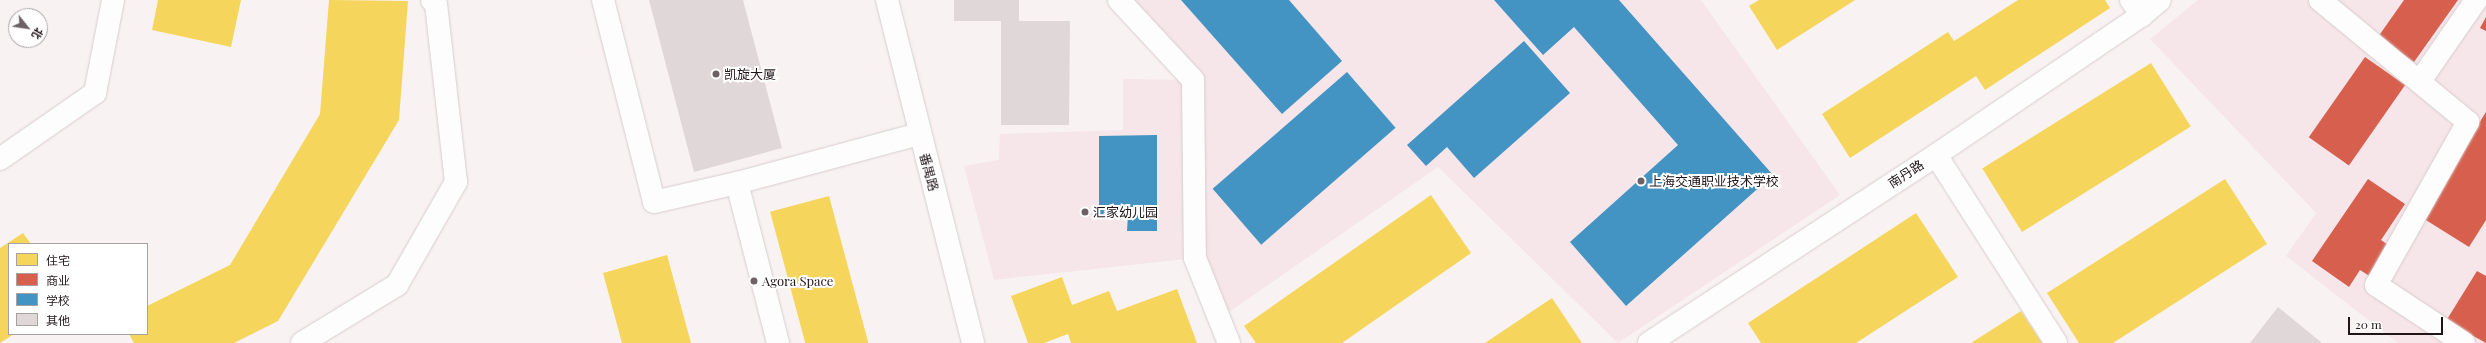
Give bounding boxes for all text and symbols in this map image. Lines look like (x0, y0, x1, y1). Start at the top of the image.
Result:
north arrow (8, 8, 48, 48)
text: 北 (29, 25, 47, 42)
place label: 凯旋大厦 (724, 66, 776, 82)
marker: 凯旋大厦 (711, 69, 721, 79)
street label: 番禺路 (916, 151, 942, 193)
street label: 南丹路 (1885, 157, 1927, 191)
place label: 上海交通职业技术学校 (1649, 173, 1779, 189)
marker: 上海交通职业技术学校 (1636, 176, 1646, 186)
place label: 汇家幼儿园 (1093, 204, 1158, 220)
marker: 汇家幼儿园 (1080, 207, 1090, 217)
legend (8, 243, 148, 335)
text: 住宅 (46, 252, 70, 268)
text: 商业 (46, 272, 70, 288)
place label: Agora Space (762, 273, 833, 289)
marker: Agora Space (749, 276, 759, 286)
text: 学校 (46, 292, 70, 308)
scale bar (2350, 309, 2445, 335)
text: 其他 (46, 312, 70, 328)
text: 20 m (2355, 316, 2382, 332)

